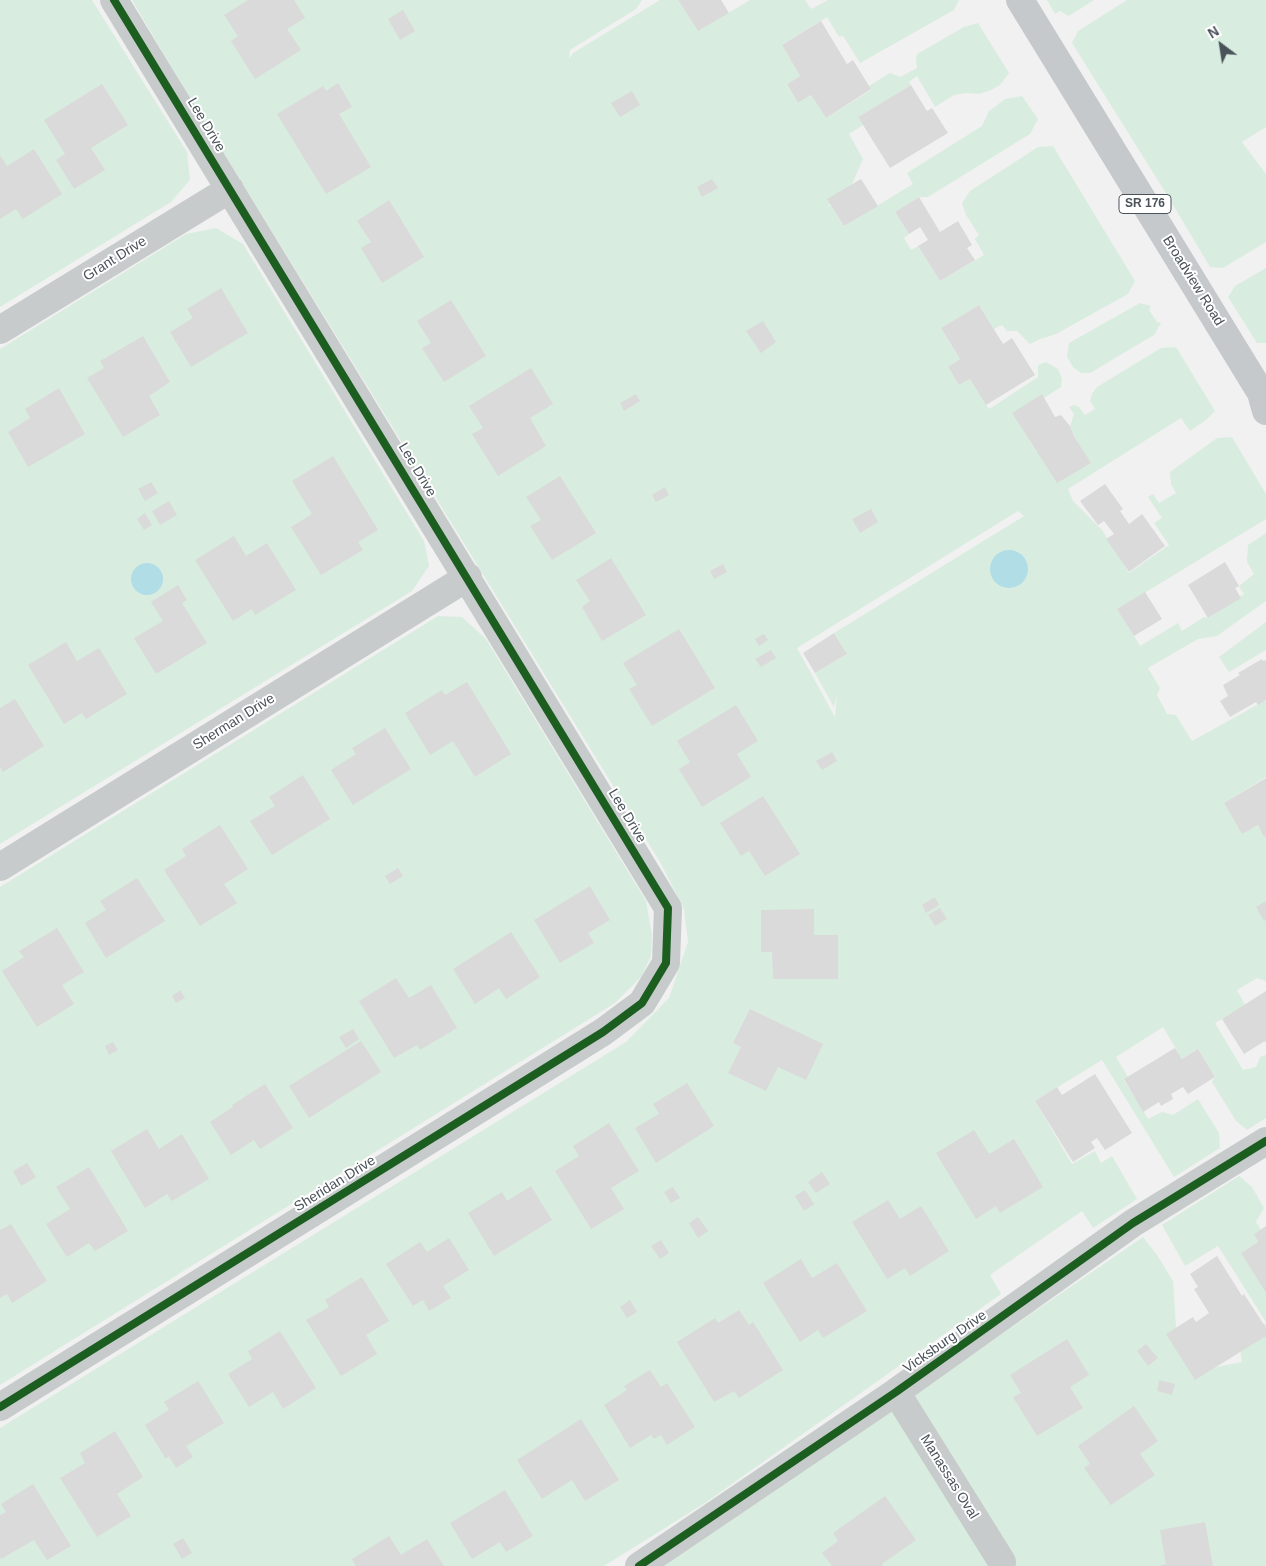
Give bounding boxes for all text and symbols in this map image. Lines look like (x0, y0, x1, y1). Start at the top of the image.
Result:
north arrow (1196, 20, 1246, 70)
text: N (1205, 23, 1222, 42)
street label: Lee Drive (183, 95, 229, 155)
road number: SR 176 (1119, 194, 1171, 213)
street label: Grant Drive (80, 233, 150, 285)
street label: Broadview Road (1159, 233, 1227, 329)
street label: Lee Drive (394, 440, 440, 500)
street label: Sherman Drive (190, 690, 278, 754)
street label: Lee Drive (604, 786, 650, 846)
street label: Sheridan Drive (291, 1152, 379, 1216)
street label: Vicksburg Drive (900, 1307, 990, 1377)
street label: Manassas Oval (916, 1432, 982, 1522)

